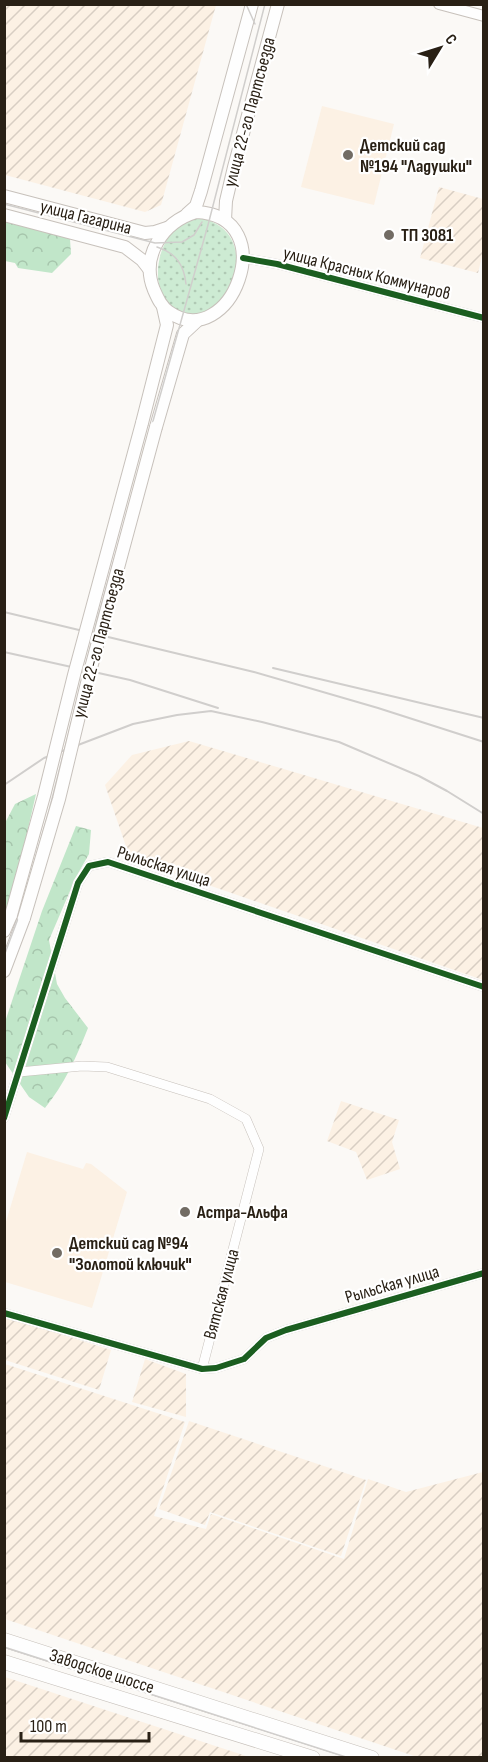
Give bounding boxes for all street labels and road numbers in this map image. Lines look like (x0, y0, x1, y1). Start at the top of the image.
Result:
street label: улица 22-го Партсъезда (219, 35, 280, 189)
street label: улица Гагарина (38, 196, 134, 239)
street label: улица Красных Коммунаров (281, 243, 453, 304)
street label: улица 22-го Партсъезда (68, 566, 129, 720)
street label: Рыльская улица (115, 842, 213, 891)
street label: Вятская улица (199, 1247, 244, 1342)
street label: Рыльская улица (343, 1261, 442, 1308)
street label: Заводское шоссе (47, 1645, 157, 1698)

